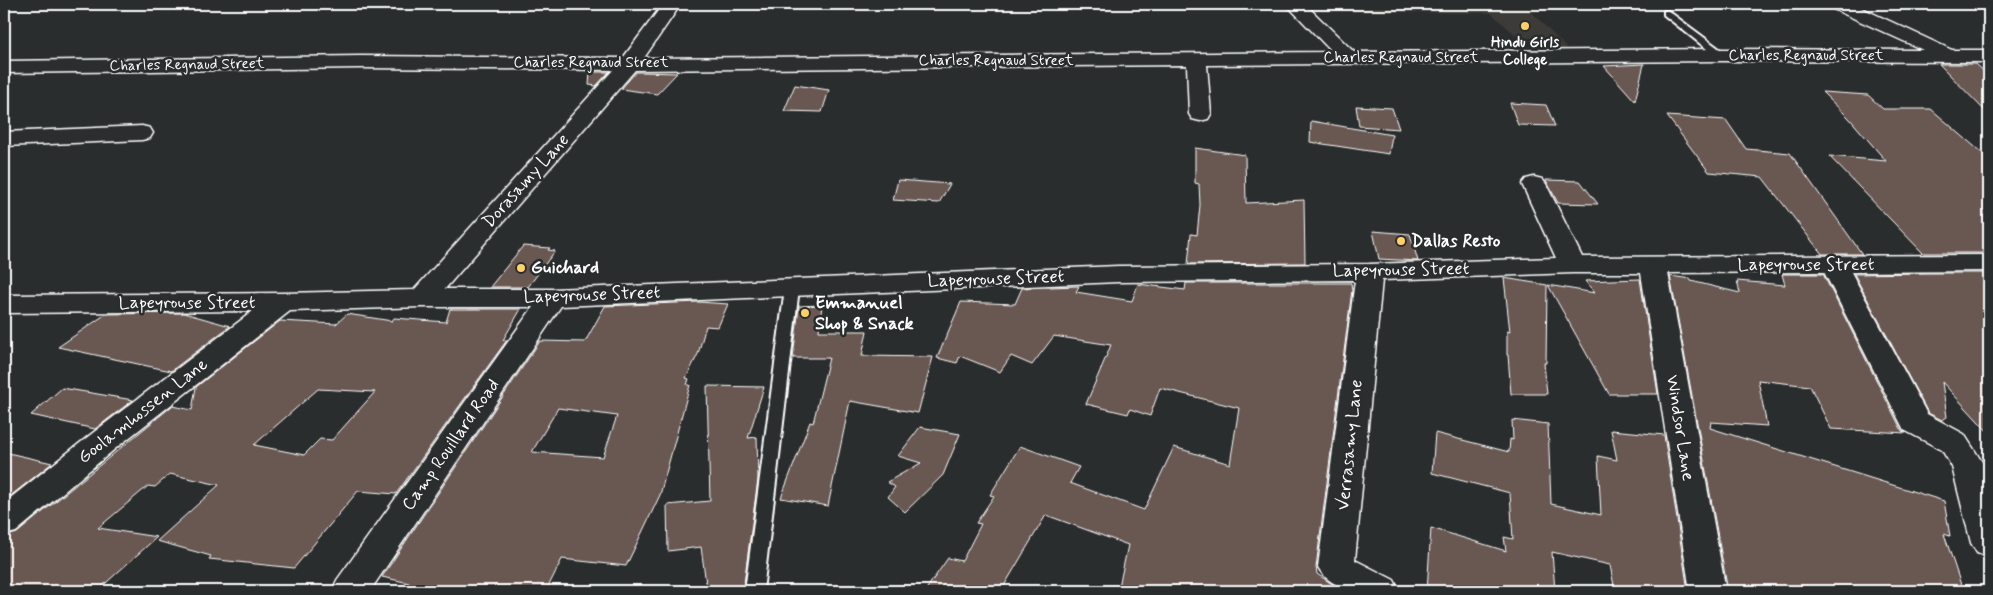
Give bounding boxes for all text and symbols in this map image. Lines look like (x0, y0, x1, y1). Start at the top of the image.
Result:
marker: Hindu Girls College (1519, 20, 1531, 32)
place label: Hindu Girls College (1491, 33, 1559, 71)
street label: Charles Regnaud Street (1729, 46, 1884, 66)
street label: Charles Regnaud Street (1324, 48, 1479, 68)
street label: Charles Regnaud Street (919, 51, 1074, 71)
street label: Charles Regnaud Street (514, 53, 669, 73)
street label: Charles Regnaud Street (109, 54, 265, 76)
street label: Dorasamy Lane (477, 129, 575, 233)
place label: Dallas Resto (1411, 229, 1501, 253)
marker: Dallas Resto (1395, 235, 1407, 247)
street label: Lapeyrouse Street (1738, 253, 1875, 277)
place label: Guichard (531, 256, 599, 280)
street label: Lapeyrouse Street (1332, 257, 1470, 283)
marker: Guichard (515, 262, 527, 274)
street label: Lapeyrouse Street (927, 265, 1065, 293)
street label: Lapeyrouse Street (523, 281, 661, 309)
street label: Lapeyrouse Street (119, 291, 256, 315)
place label: Emmanuel Shop & Snack (815, 291, 914, 336)
marker: Emmanuel Shop & Snack (799, 307, 811, 319)
street label: Goolamhossen Lane (73, 353, 213, 469)
street label: Windsor Lane (1660, 373, 1700, 483)
street label: Camp Rouillard Road (397, 374, 505, 516)
street label: Verrasamy Lane (1331, 378, 1369, 512)

